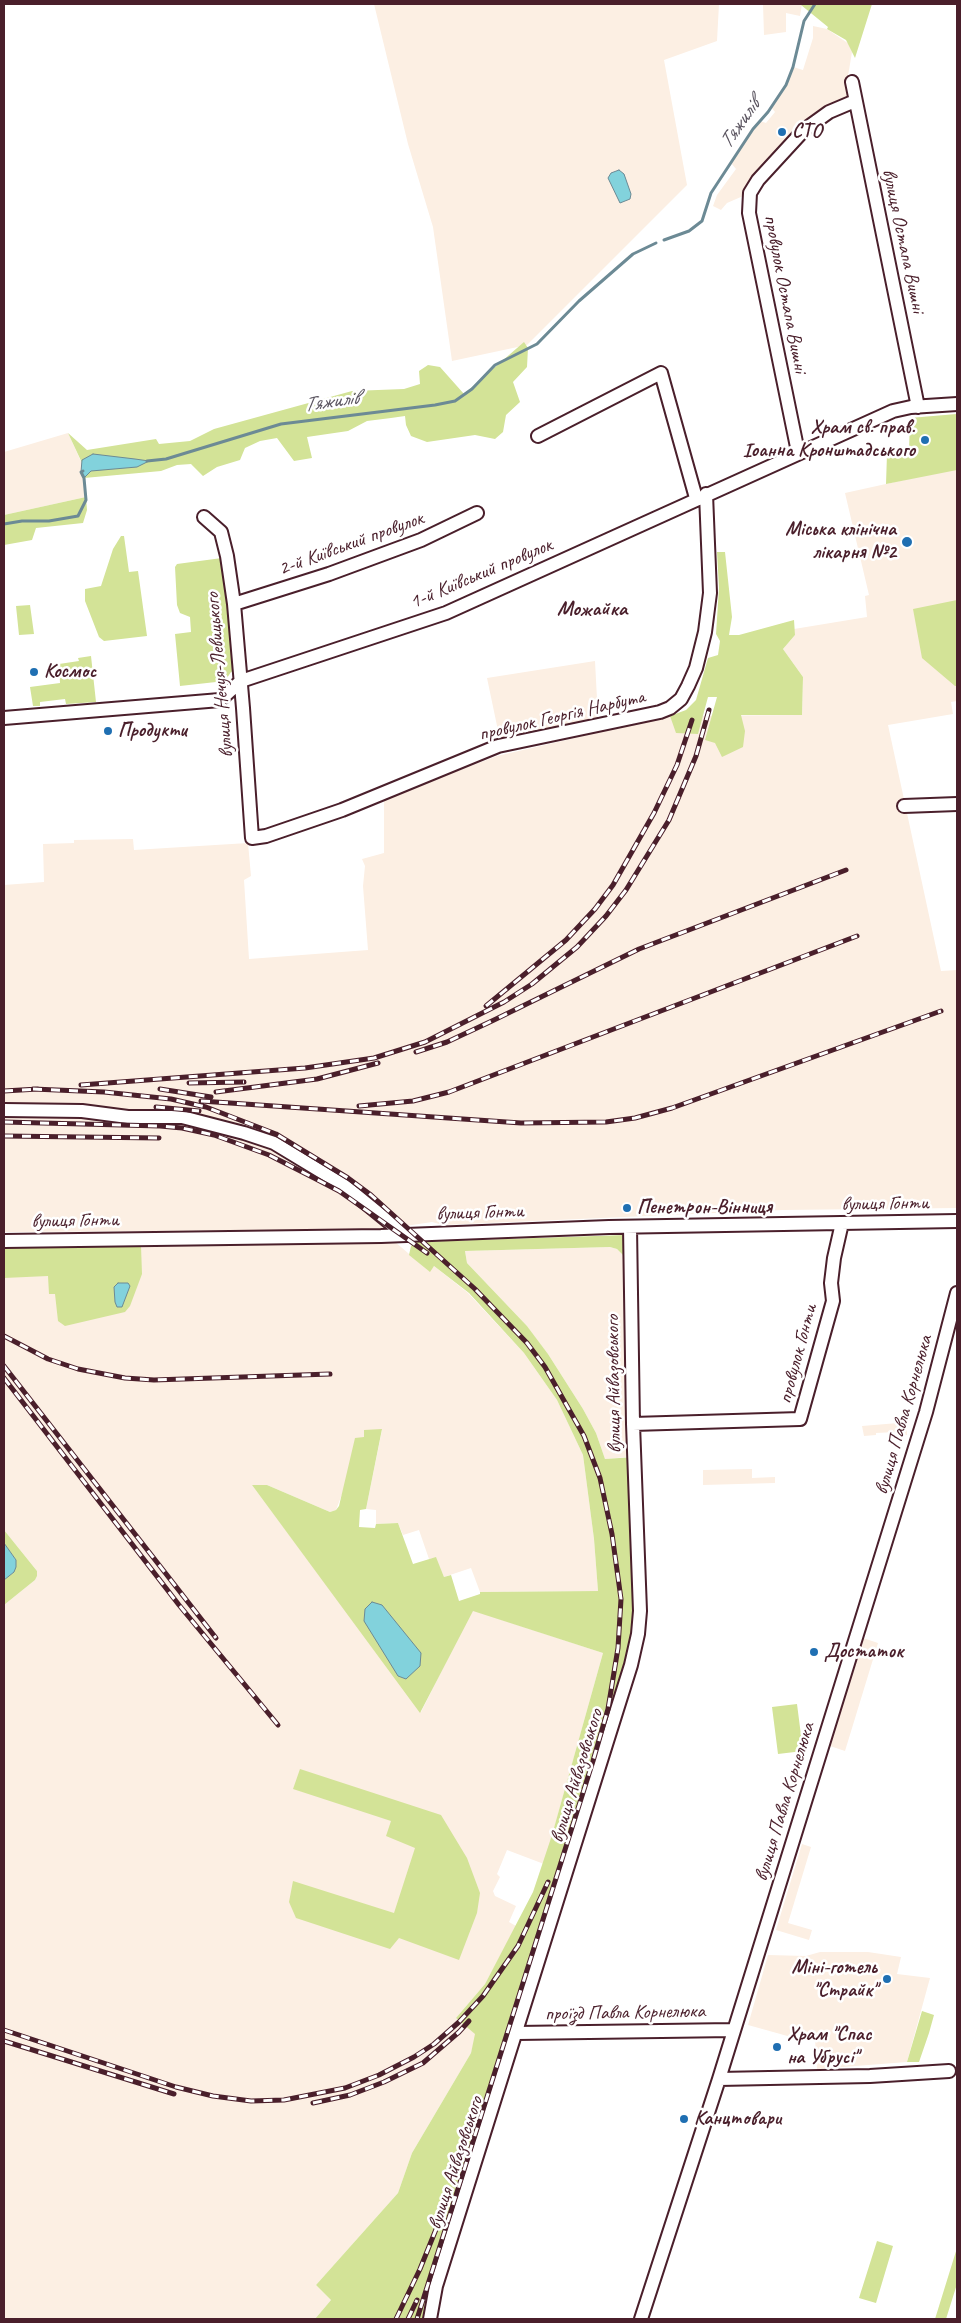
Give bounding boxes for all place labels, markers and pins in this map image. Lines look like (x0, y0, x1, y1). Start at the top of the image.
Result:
place label: СТО (792, 120, 821, 144)
marker: СТО (776, 126, 788, 138)
place label: Храм св. прав. Іоанна Кронштадського (743, 416, 915, 463)
marker: Храм св. прав. Іоанна Кронштадського (919, 434, 931, 446)
place label: Міська клінічна лікарня №2 (785, 518, 896, 565)
marker: Міська клінічна лікарня №2 (900, 535, 914, 549)
place label: Космос (44, 660, 96, 684)
marker: Космос (28, 666, 40, 678)
place label: Продукти (118, 719, 187, 743)
marker: Продукти (102, 725, 114, 737)
place label: Пенетрон-Вінниця (637, 1196, 772, 1220)
marker: Пенетрон-Вінниця (621, 1202, 633, 1214)
place label: Достаток (824, 1640, 903, 1664)
marker: Достаток (808, 1646, 820, 1658)
place label: Міні-готель "Страйк" (792, 1956, 877, 2003)
marker: Міні-готель "Страйк" (881, 1973, 893, 1985)
place label: Храм "Спас на Убрусі" (787, 2023, 871, 2070)
marker: Храм "Спас на Убрусі" (771, 2041, 783, 2053)
place label: Канцтовари (694, 2107, 781, 2131)
marker: Канцтовари (678, 2113, 690, 2125)

